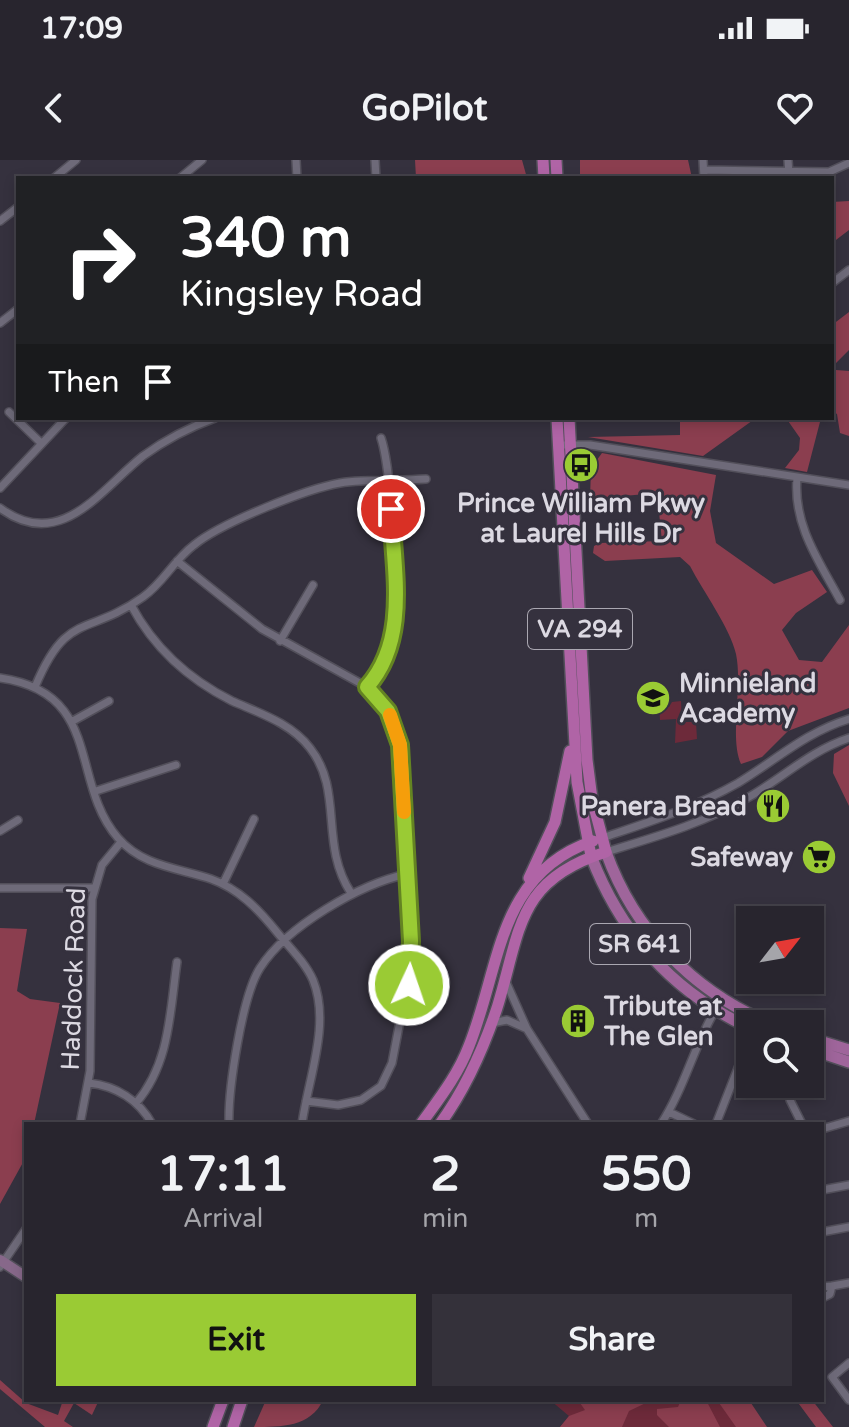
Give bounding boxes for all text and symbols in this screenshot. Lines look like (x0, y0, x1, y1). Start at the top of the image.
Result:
text: 17:09 (40, 10, 123, 47)
icon: back (32, 86, 76, 130)
icon: heart (773, 86, 817, 130)
text: GoPilot (362, 87, 487, 130)
text: 340 m (180, 205, 351, 272)
icon: right (48, 208, 152, 312)
text: Kingsley Road (180, 273, 423, 316)
icon: arrive (136, 360, 180, 404)
text: Then (48, 364, 120, 401)
bus stop icon: Prince William Pkwy at Laurel Hills Dr (562, 446, 600, 484)
pin (357, 475, 425, 543)
icon: arrive (369, 487, 413, 531)
place label: Prince William Pkwy at Laurel Hills Dr (457, 488, 705, 549)
road number: VA 294 (528, 609, 632, 649)
place label: Minnieland Academy (679, 668, 817, 729)
school or university icon: Minnieland Academy (634, 679, 672, 717)
restaurant icon: Panera Bread (754, 787, 792, 825)
place label: Panera Bread (581, 791, 747, 822)
supermarket icon: Safeway (800, 838, 838, 876)
place label: Safeway (690, 842, 793, 873)
street label: Haddock Road (55, 887, 92, 1071)
north arrow (736, 906, 824, 994)
map controls (736, 906, 824, 1098)
road number: SR 641 (590, 924, 690, 964)
position arrow (367, 943, 451, 1027)
place label: Tribute at The Glen (603, 991, 722, 1052)
building icon: Tribute at The Glen (559, 1002, 597, 1040)
button: search (736, 1010, 824, 1098)
text: 17:11 (157, 1146, 290, 1204)
text: 2 (430, 1146, 460, 1204)
text: 550 (601, 1146, 691, 1204)
text: Arrival (183, 1203, 263, 1234)
text: min (422, 1203, 468, 1234)
text: m (634, 1203, 658, 1234)
button: Exit (56, 1294, 416, 1386)
button: Share (432, 1294, 792, 1386)

